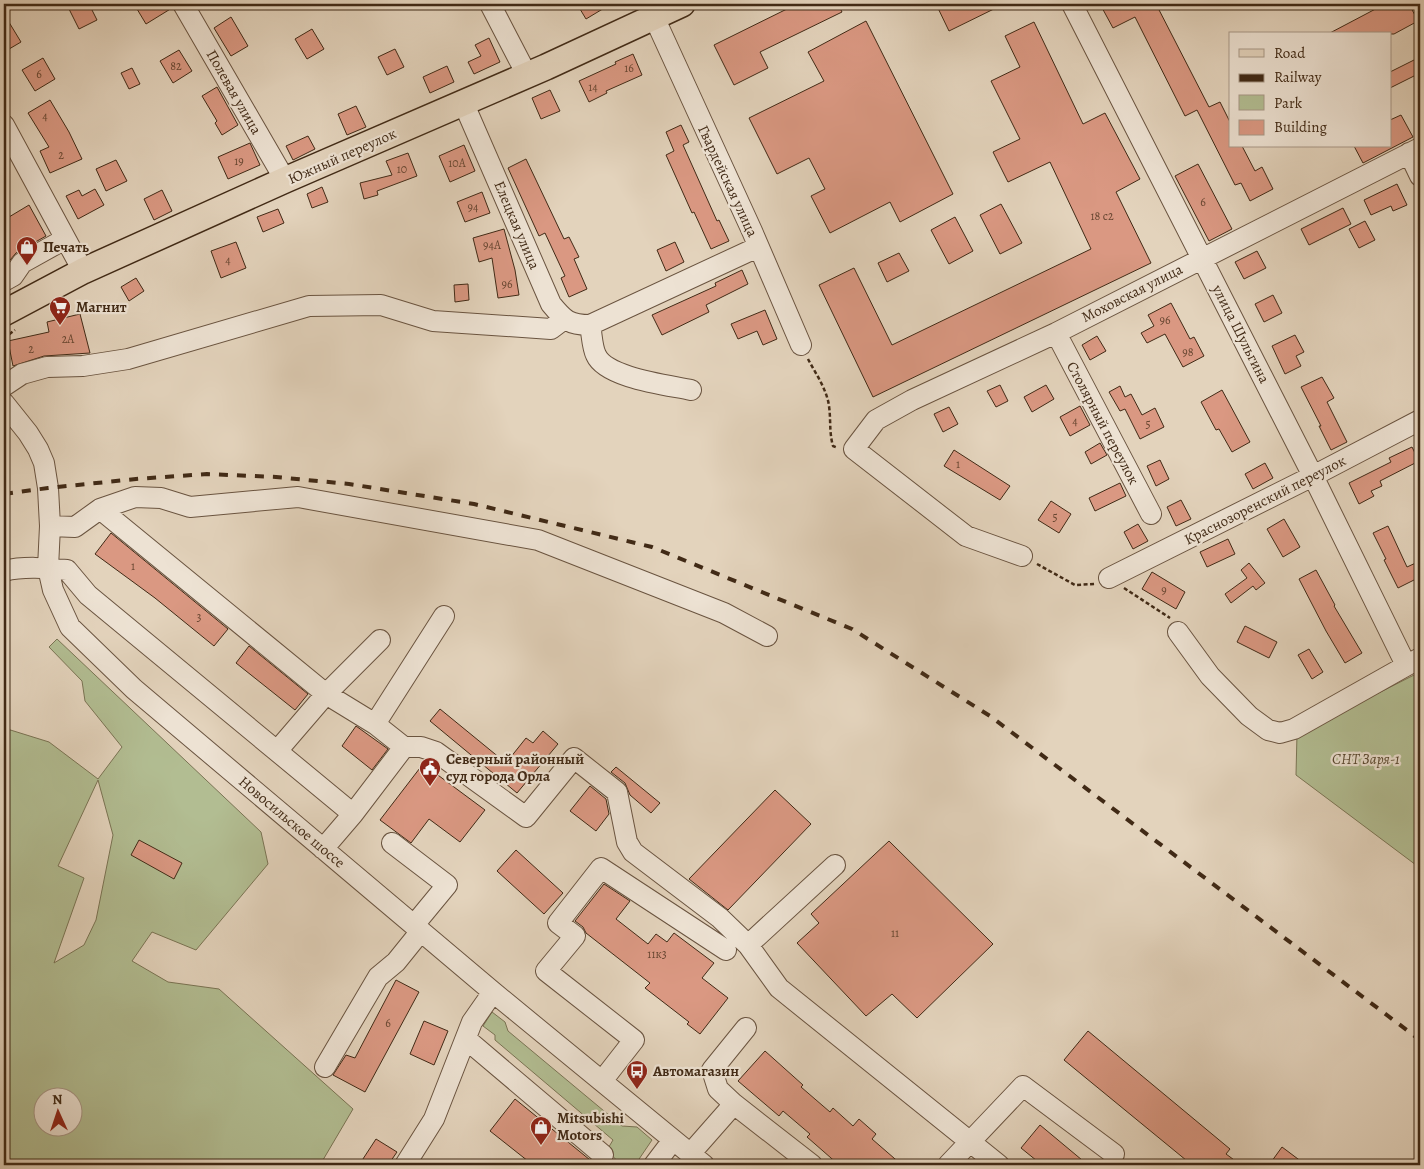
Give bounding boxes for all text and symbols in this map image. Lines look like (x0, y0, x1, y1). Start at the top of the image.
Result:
legend (1229, 32, 1392, 148)
text: Road (1274, 43, 1306, 63)
street label: Полевая улица (202, 46, 266, 138)
house number: 82 (170, 58, 182, 74)
house number: 16 (624, 60, 634, 76)
house number: 6 (36, 66, 42, 82)
text: Railway (1274, 67, 1322, 87)
house number: 14 (588, 79, 598, 95)
text: Park (1274, 93, 1303, 113)
house number: 4 (42, 108, 48, 124)
text: Building (1274, 117, 1327, 137)
street label: Гвардейская улица (693, 122, 763, 240)
street label: Южный переулок (285, 123, 399, 189)
house number: 2 (58, 147, 64, 163)
house number: 19 (234, 153, 244, 169)
house number: 10А (448, 155, 467, 171)
house number: 10 (397, 161, 407, 177)
street label: Елецкая улица (489, 178, 545, 272)
house number: 6 (1200, 194, 1206, 210)
house number: 94 (468, 199, 479, 215)
house number: 18 с2 (1090, 208, 1114, 224)
shop icon: Печать (15, 235, 39, 266)
place label: Печать (43, 237, 89, 257)
house number: 94А (483, 237, 502, 253)
house number: 4 (225, 252, 231, 268)
street label: Моховская улица (1078, 259, 1186, 327)
house number: 96 (501, 276, 513, 292)
street label: улица Шульгина (1207, 280, 1275, 387)
supermarket icon: Магнит (48, 295, 72, 326)
place label: Магнит (76, 297, 127, 317)
house number: 96 (1159, 312, 1171, 328)
house number: 2А (62, 331, 75, 347)
house number: 2 (28, 341, 34, 357)
house number: 98 (1182, 344, 1194, 360)
street label: Столярный переулок (1062, 358, 1144, 488)
house number: 4 (1072, 413, 1078, 429)
house number: 5 (1145, 416, 1151, 432)
street label: Краснозоренский переулок (1181, 450, 1349, 550)
house number: 1 (956, 456, 960, 472)
house number: 5 (1052, 509, 1058, 525)
house number: 1 (131, 558, 135, 574)
house number: 9 (1161, 582, 1167, 598)
house number: 3 (197, 609, 202, 625)
place label: Северный районный суд города Орла (446, 749, 584, 786)
park label: СНТ Заря-1 (1332, 749, 1400, 769)
public building icon: Северный районный суд города Орла (418, 756, 442, 787)
street label: Новосильское шоссе (235, 772, 350, 873)
house number: 11 (891, 925, 899, 941)
house number: 11к3 (647, 946, 667, 962)
house number: 6 (385, 1015, 391, 1031)
bus stop icon: Автомагазин (625, 1059, 649, 1090)
place label: Автомагазин (652, 1061, 739, 1081)
north arrow (32, 1086, 82, 1136)
text: N (52, 1090, 63, 1109)
place label: Mitsubishi Motors (557, 1108, 625, 1145)
shop icon: Mitsubishi Motors (529, 1115, 553, 1146)

